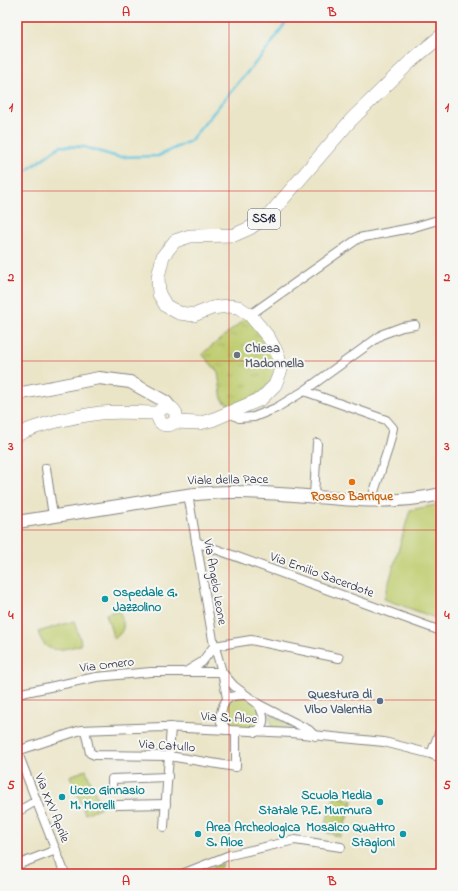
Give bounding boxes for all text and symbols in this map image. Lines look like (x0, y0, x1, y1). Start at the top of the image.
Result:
text: A (122, 3, 130, 22)
text: B (327, 3, 337, 22)
text: 1 (9, 98, 14, 117)
text: 1 (445, 98, 450, 117)
road number: SS18 (248, 209, 280, 229)
text: 2 (7, 268, 15, 287)
text: 2 (443, 268, 451, 287)
place label: Chiesa Madonnella (245, 339, 304, 373)
marker: Chiesa Madonnella (232, 350, 242, 360)
text: 3 (7, 437, 14, 456)
text: 3 (443, 437, 450, 456)
street label: Viale della Pace (187, 470, 269, 490)
marker: Rosso Barrique (347, 477, 357, 487)
place label: Rosso Barrique (310, 487, 394, 506)
street label: Via Angelo Leone (197, 536, 232, 627)
street label: Via Emilio Sacerdote (266, 547, 377, 603)
place label: Ospedale G. Jazzolino (113, 583, 178, 617)
marker: Ospedale G. Jazzolino (100, 594, 110, 604)
text: 4 (7, 606, 14, 625)
text: 4 (443, 606, 450, 625)
street label: Via Omero (78, 652, 135, 678)
place label: Questura di Vibo Valentia (304, 685, 372, 719)
marker: Questura di Vibo Valentia (375, 696, 385, 706)
street label: Via S. Aloe (199, 707, 258, 729)
street label: Via Catullo (137, 734, 196, 757)
street label: Via XXV Aprile (29, 770, 75, 846)
text: 5 (7, 776, 15, 795)
text: 5 (443, 776, 451, 795)
place label: Liceo Ginnasio M. Morelli (70, 781, 145, 815)
place label: Scuola Media Statale P.E. Murmura (259, 786, 372, 820)
marker: Liceo Ginnasio M. Morelli (57, 792, 67, 802)
marker: Scuola Media Statale P.E. Murmura (375, 797, 385, 807)
place label: Area Archeologica S. Aloe (206, 818, 300, 852)
place label: Mosaico Quattro Stagioni (306, 818, 395, 854)
marker: Area Archeologica S. Aloe (193, 829, 203, 839)
marker: Mosaico Quattro Stagioni (398, 829, 408, 839)
text: A (122, 872, 130, 891)
text: B (327, 872, 337, 891)

